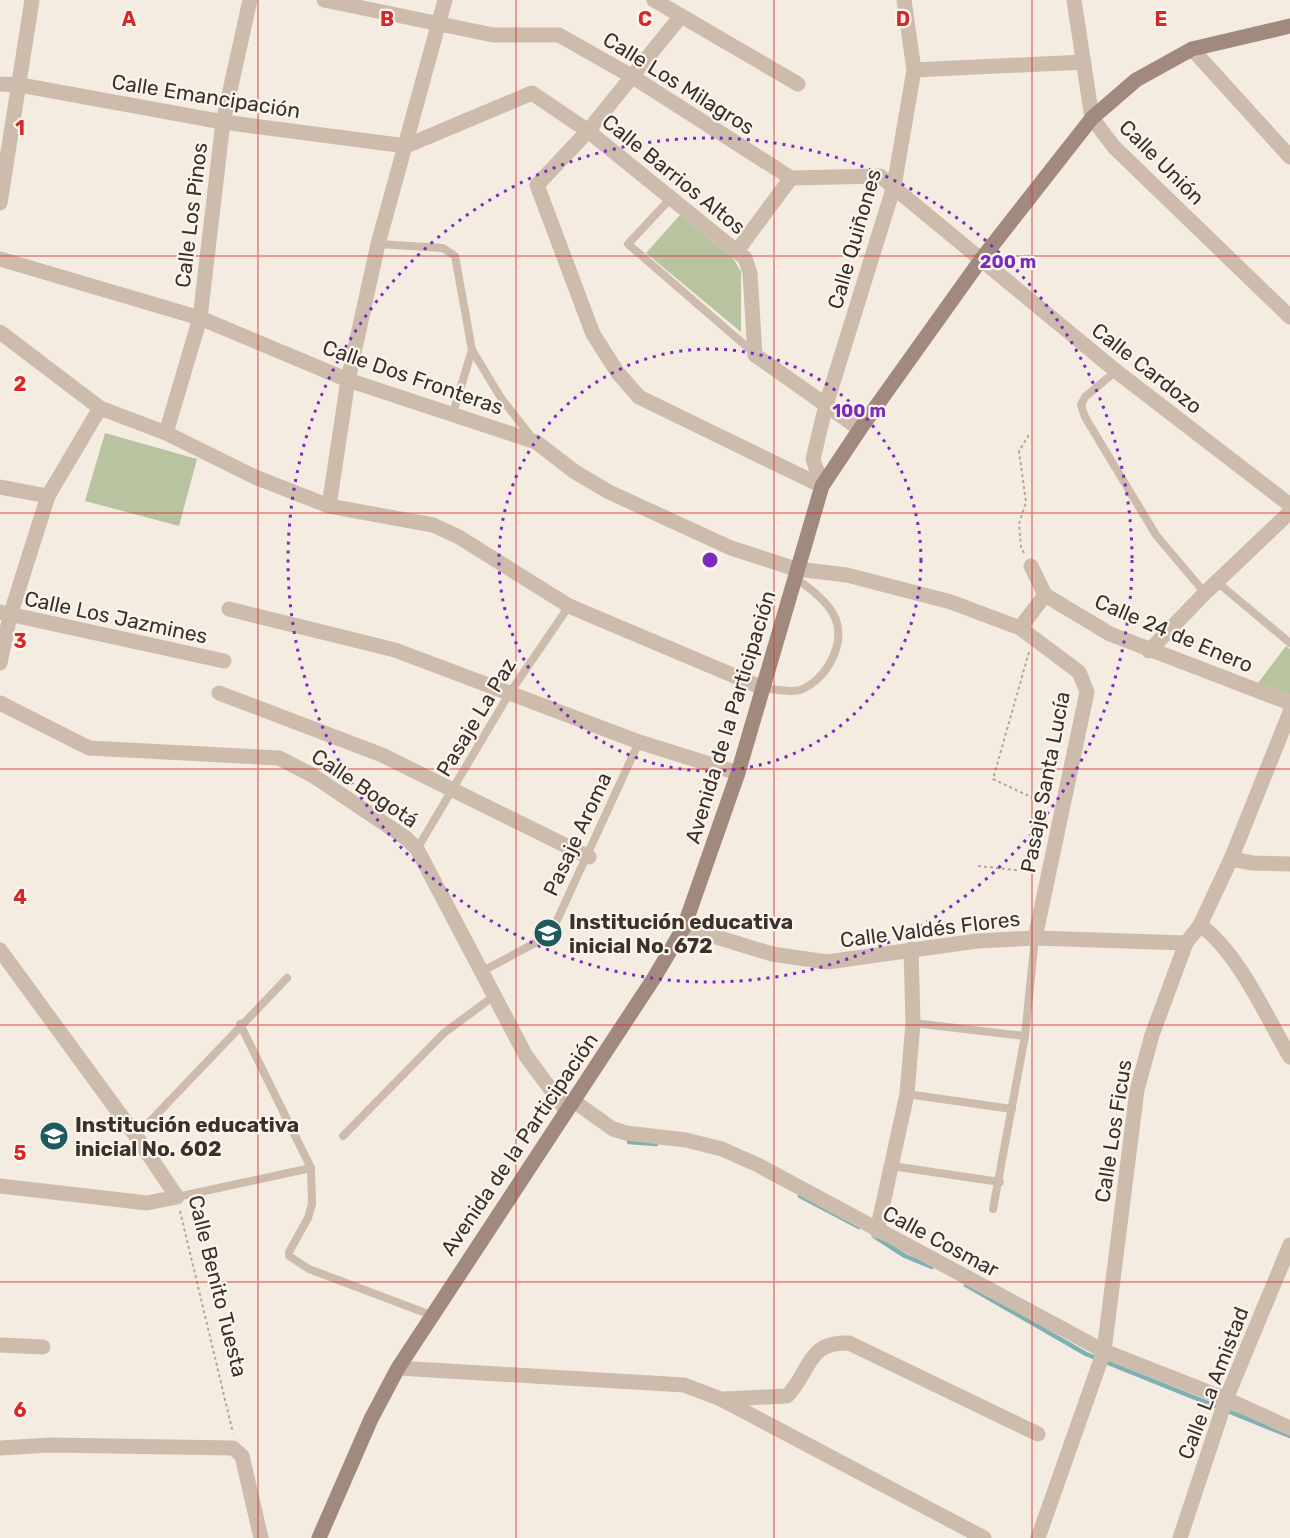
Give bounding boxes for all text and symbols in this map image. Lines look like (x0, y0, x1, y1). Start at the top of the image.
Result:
text: A (122, 7, 137, 31)
text: B (380, 7, 394, 31)
text: C (638, 7, 652, 31)
text: D (896, 7, 910, 31)
text: E (1155, 7, 1167, 31)
street label: Calle Los Milagros (599, 26, 759, 140)
street label: Calle Emancipación (110, 69, 302, 123)
street label: Calle Barrios Altos (597, 109, 751, 239)
street label: Calle Unión (1114, 114, 1210, 210)
text: 1 (15, 116, 25, 140)
street label: Calle Los Pinos (170, 141, 212, 289)
street label: Calle Quiñones (822, 166, 886, 312)
text: 200 m (980, 251, 1036, 273)
street label: Calle Cardozo (1087, 317, 1207, 419)
street label: Calle Dos Fronteras (319, 334, 507, 420)
text: 2 (14, 372, 27, 396)
text: 100 m (832, 400, 886, 422)
centre of rings (700, 550, 720, 570)
street label: Calle Los Jazmines (22, 585, 210, 649)
street label: Avenida de la Participación (680, 588, 780, 846)
street label: Calle 24 de Enero (1091, 588, 1257, 678)
text: 3 (13, 629, 27, 653)
street label: Pasaje La Paz (431, 653, 521, 781)
street label: Pasaje Santa Lucía (1015, 689, 1075, 875)
street label: Calle Bogotá (307, 743, 423, 833)
street label: Pasaje Aroma (538, 768, 616, 900)
text: 4 (13, 885, 27, 909)
street label: Calle Valdés Flores (839, 906, 1021, 952)
place label: Institución educativa inicial No. 672 (569, 909, 793, 958)
school or university icon: Institución educativa inicial No. 672 (532, 917, 564, 949)
street label: Avenida de la Participación (435, 1028, 603, 1260)
street label: Calle Los Ficus (1089, 1058, 1137, 1204)
place label: Institución educativa inicial No. 602 (75, 1112, 299, 1161)
school or university icon: Institución educativa inicial No. 602 (38, 1120, 70, 1152)
text: 5 (14, 1141, 27, 1165)
street label: Calle Benito Tuesta (183, 1192, 253, 1380)
street label: Calle Cosmar (879, 1200, 1003, 1282)
street label: Calle La Amistad (1172, 1303, 1254, 1463)
text: 6 (13, 1398, 27, 1422)

